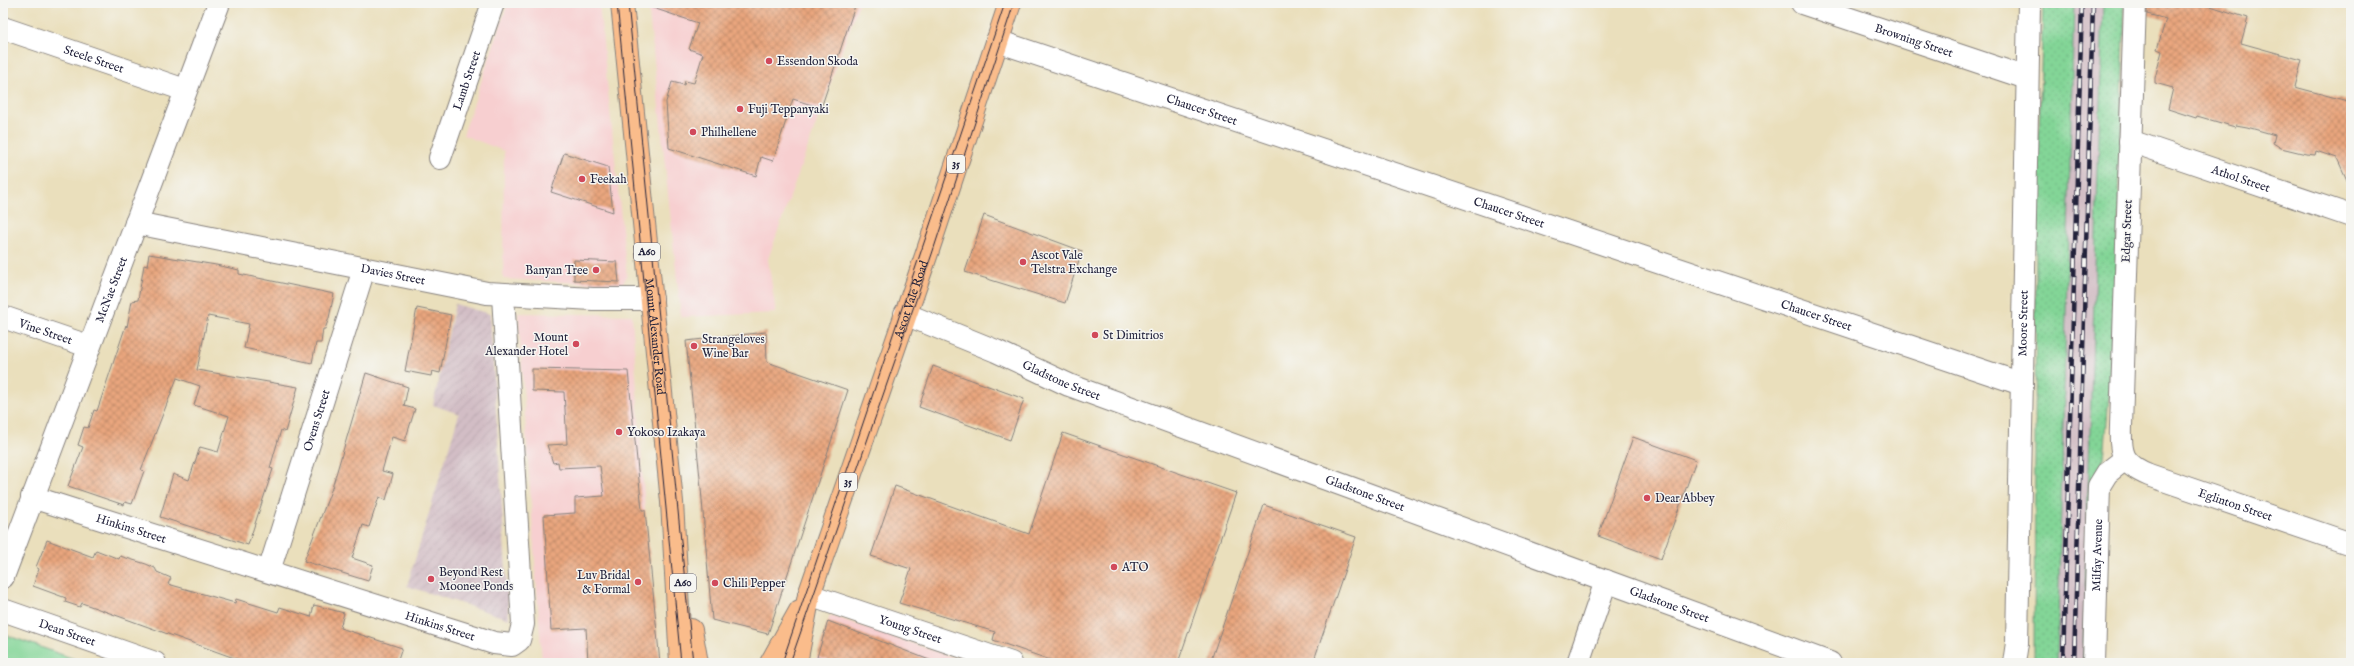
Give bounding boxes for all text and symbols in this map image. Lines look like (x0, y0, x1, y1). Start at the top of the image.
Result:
street label: Browning Street (1873, 20, 1955, 60)
street label: Steele Street (62, 42, 126, 76)
street label: Lamb Street (449, 49, 484, 112)
place label: Essendon Skoda (777, 54, 859, 69)
marker: Essendon Skoda (764, 56, 774, 66)
street label: Chaucer Street (1164, 91, 1239, 128)
place label: Fuji Teppanyaki (748, 102, 829, 118)
marker: Fuji Teppanyaki (735, 104, 745, 114)
place label: Philhellene (701, 125, 757, 140)
marker: Philhellene (688, 127, 698, 137)
road number: 35 (947, 155, 965, 173)
street label: Athol Street (2209, 161, 2272, 195)
place label: Feekah (590, 172, 627, 187)
marker: Feekah (577, 174, 587, 184)
street label: Chaucer Street (1472, 194, 1547, 231)
street label: Edgar Street (2118, 199, 2136, 263)
road number: A60 (634, 243, 660, 261)
place label: Ascot Vale Telstra Exchange (1030, 248, 1118, 277)
street label: McNae Street (92, 254, 130, 325)
marker: Ascot Vale Telstra Exchange (1018, 257, 1028, 267)
street label: Ascot Vale Road (890, 258, 932, 341)
street label: Davies Street (359, 260, 426, 288)
place label: Banyan Tree (525, 263, 588, 278)
marker: Banyan Tree (591, 265, 601, 275)
street label: Mount Alexander Road (642, 277, 669, 396)
street label: Moore Street (2015, 290, 2031, 357)
street label: Chaucer Street (1779, 296, 1854, 334)
street label: Vine Street (16, 315, 74, 348)
place label: St Dimitrios (1103, 328, 1164, 343)
place label: Mount Alexander Hotel (484, 330, 569, 359)
marker: St Dimitrios (1090, 330, 1100, 340)
place label: Strangeloves Wine Bar (702, 332, 765, 361)
marker: Mount Alexander Hotel (571, 339, 581, 349)
marker: Strangeloves Wine Bar (689, 341, 699, 351)
street label: Gladstone Street (1020, 357, 1103, 403)
street label: Ovens Street (300, 388, 333, 453)
place label: Yokoso Izakaya (627, 425, 706, 440)
marker: Yokoso Izakaya (614, 427, 624, 437)
street label: Gladstone Street (1323, 472, 1407, 515)
road number: 35 (839, 473, 857, 491)
street label: Eglinton Street (2196, 485, 2274, 524)
place label: Dear Abbey (1655, 491, 1715, 506)
marker: Dear Abbey (1642, 493, 1652, 503)
street label: Hinkins Street (94, 510, 168, 546)
street label: Milfay Avenue (2089, 518, 2106, 591)
place label: ATO (1121, 560, 1149, 575)
marker: ATO (1109, 562, 1119, 572)
place label: Beyond Rest Moonee Ponds (439, 565, 513, 594)
place label: Luv Bridal & Formal (577, 568, 631, 597)
marker: Beyond Rest Moonee Ponds (426, 574, 436, 584)
road number: A60 (670, 574, 696, 592)
place label: Chili Pepper (723, 576, 786, 592)
marker: Luv Bridal & Formal (633, 577, 643, 587)
marker: Chili Pepper (710, 578, 720, 588)
street label: Gladstone Street (1628, 583, 1711, 626)
street label: Hinkins Street (403, 608, 477, 644)
street label: Young Street (877, 612, 944, 647)
street label: Dean Street (37, 616, 98, 649)

